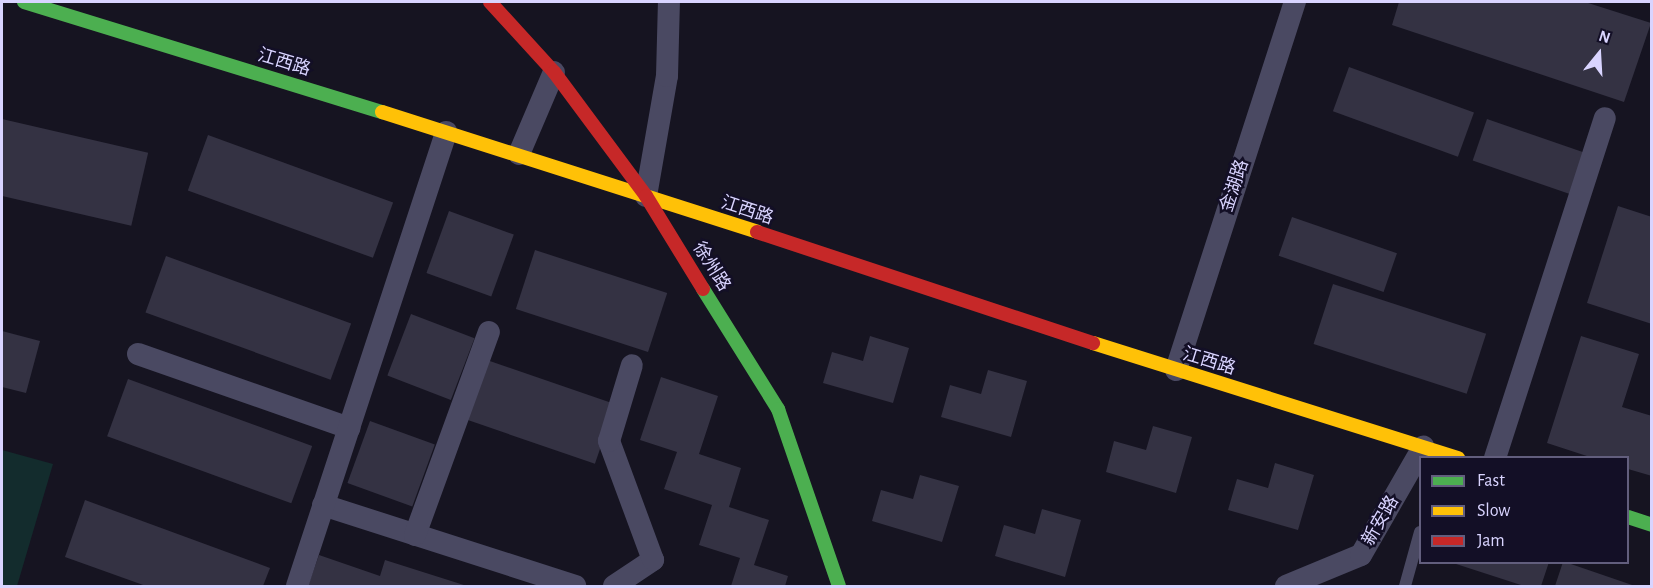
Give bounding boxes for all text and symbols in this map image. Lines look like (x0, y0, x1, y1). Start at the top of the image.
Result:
north arrow (1569, 24, 1629, 84)
text: N (1597, 28, 1612, 46)
street label: 江西路 (255, 45, 313, 81)
street label: 金湖路 (1216, 157, 1254, 215)
street label: 江西路 (718, 192, 776, 230)
street label: 徐州路 (688, 238, 734, 296)
street label: 江西路 (1180, 344, 1238, 380)
legend (1419, 456, 1629, 564)
text: Fast (1477, 472, 1505, 490)
street label: 新安路 (1358, 492, 1404, 550)
text: Slow (1477, 502, 1510, 520)
text: Jam (1477, 532, 1505, 550)

